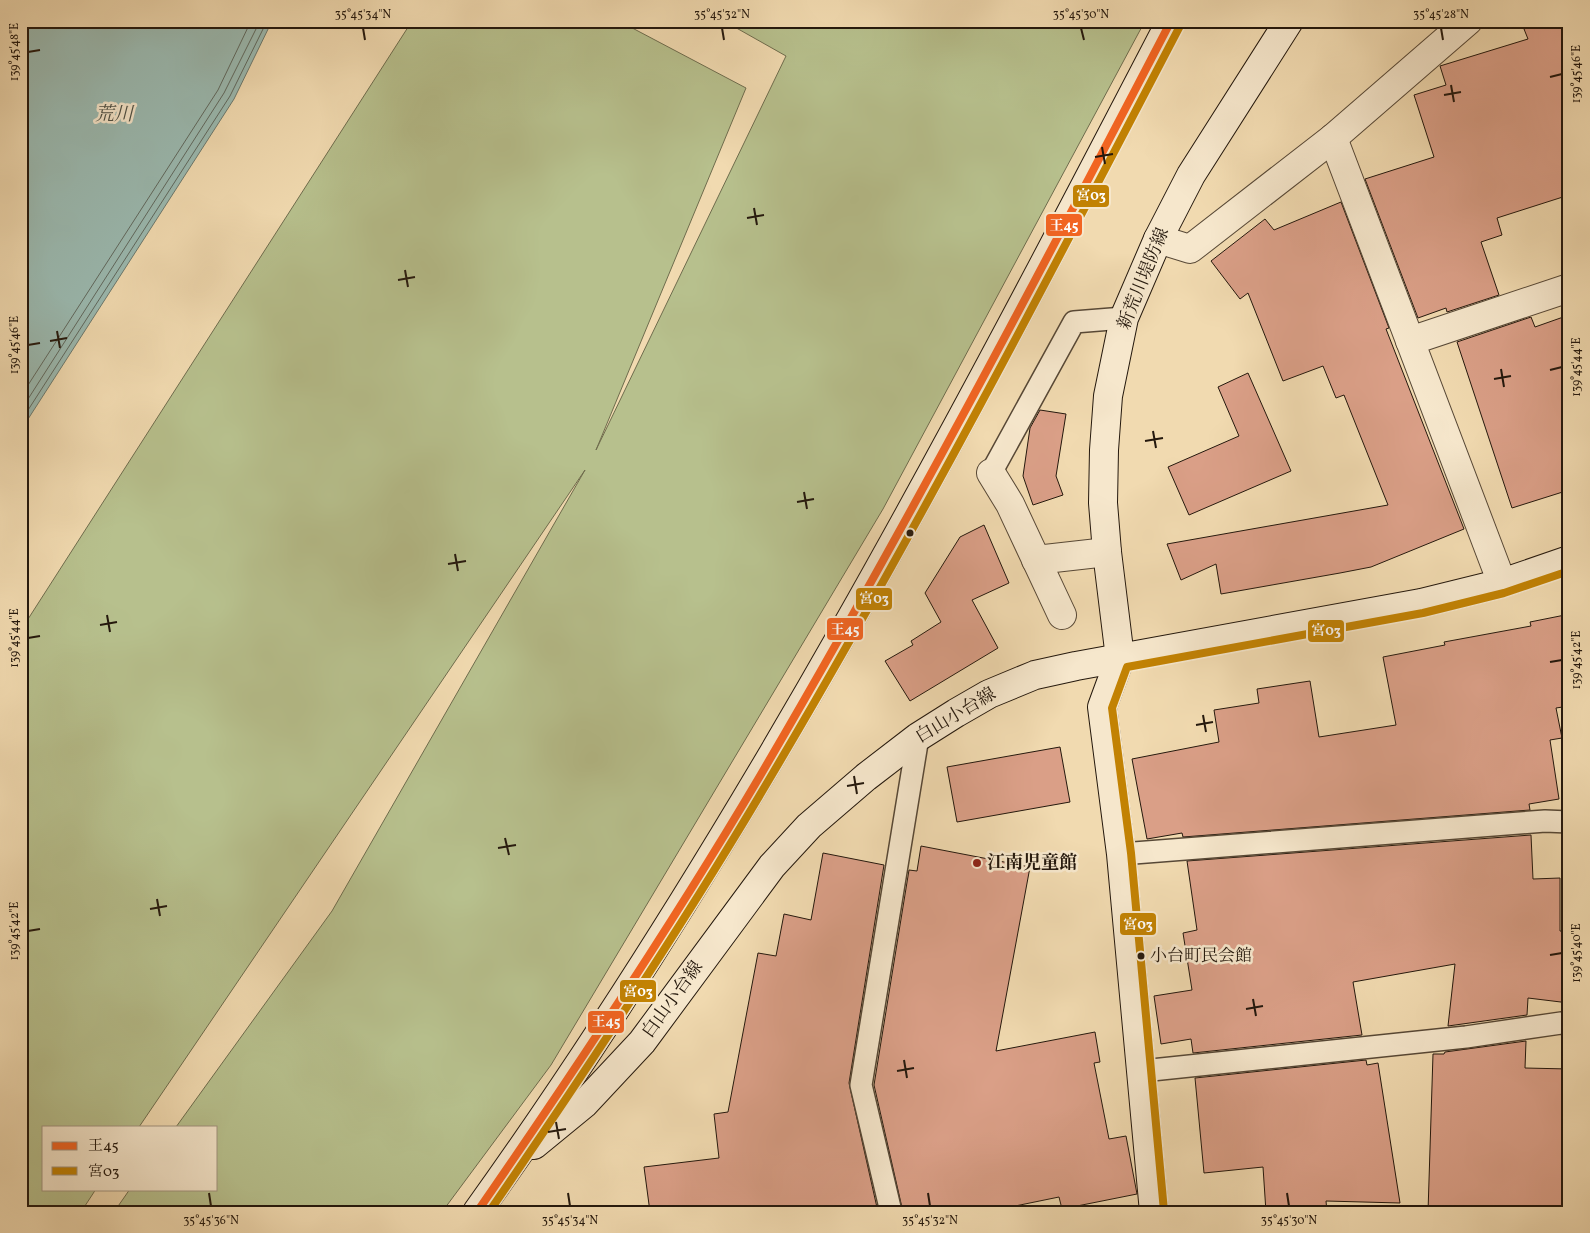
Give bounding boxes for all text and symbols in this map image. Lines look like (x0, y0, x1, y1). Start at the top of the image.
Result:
text: 35°45'34"N (335, 7, 391, 23)
text: 35°45'32"N (694, 7, 750, 23)
text: 35°45'30"N (1053, 7, 1109, 23)
text: 35°45'28"N (1413, 7, 1469, 23)
text: 139°45'48"E (7, 23, 23, 81)
text: 139°45'46"E (1569, 45, 1585, 103)
water label: 荒川 (95, 102, 135, 128)
line badge: 宮03 (1072, 184, 1110, 208)
text: 宮03 (1076, 187, 1106, 206)
line badge: 王45 (1045, 213, 1083, 237)
text: 王45 (1049, 217, 1079, 236)
street label: 新荒川堤防線 (1112, 224, 1176, 334)
text: 139°45'46"E (7, 316, 23, 374)
text: 139°45'44"E (1569, 337, 1585, 397)
unlabelled marker (905, 528, 915, 538)
line badge: 宮03 (855, 587, 893, 611)
text: 宮03 (859, 590, 889, 609)
text: 139°45'44"E (7, 608, 23, 668)
line badge: 王45 (826, 617, 864, 641)
line badge: 宮03 (1307, 619, 1345, 643)
text: 王45 (830, 621, 860, 640)
text: 宮03 (1311, 622, 1341, 641)
text: 139°45'42"E (1569, 631, 1585, 689)
street label: 白山小台線 (911, 682, 1001, 750)
place label: 江南児童館 (987, 851, 1077, 876)
marker: 江南児童館 (971, 857, 983, 869)
text: 139°45'42"E (7, 902, 23, 960)
line badge: 宮03 (1119, 912, 1157, 936)
text: 宮03 (1123, 916, 1153, 935)
text: 139°45'40"E (1569, 923, 1585, 983)
place label: 小台町民会館 (1150, 945, 1252, 968)
marker: 小台町民会館 (1136, 951, 1146, 961)
street label: 白山小台線 (636, 956, 710, 1044)
line badge: 宮03 (619, 979, 657, 1003)
text: 宮03 (623, 983, 653, 1002)
line badge: 王45 (587, 1010, 625, 1034)
text: 王45 (591, 1013, 621, 1032)
legend (42, 1126, 218, 1190)
text: 王45 (88, 1136, 119, 1157)
text: 宮03 (88, 1162, 119, 1183)
text: 35°45'36"N (183, 1213, 239, 1229)
text: 35°45'34"N (542, 1213, 598, 1229)
text: 35°45'32"N (902, 1213, 958, 1229)
text: 35°45'30"N (1261, 1213, 1317, 1229)

